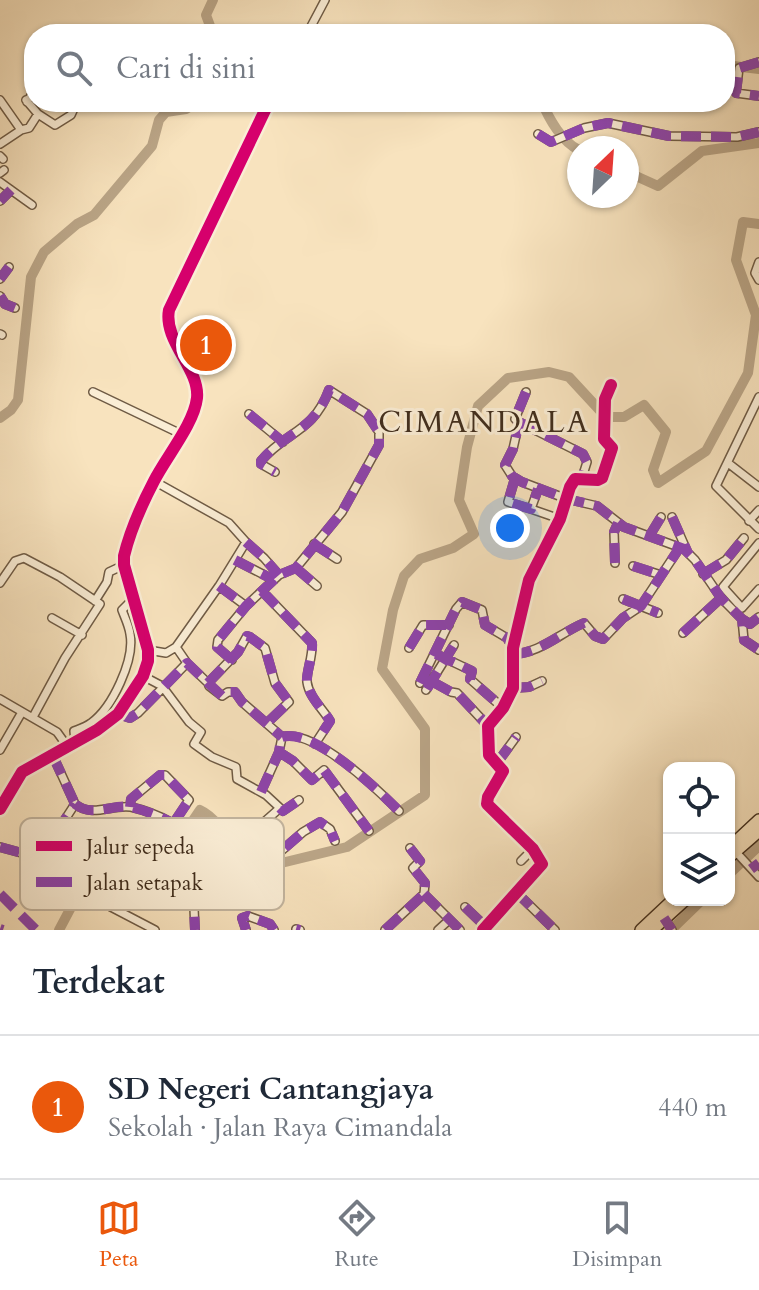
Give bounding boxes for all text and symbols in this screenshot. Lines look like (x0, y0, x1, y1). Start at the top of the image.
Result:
search box (24, 24, 735, 112)
icon: search (52, 46, 96, 90)
text: Cari di sini (116, 48, 256, 89)
north arrow (567, 136, 639, 208)
pin: 1 (180, 315, 232, 375)
district label: CIMANDALA (378, 402, 590, 443)
your location (490, 508, 530, 548)
map controls (663, 762, 735, 906)
button: locate (663, 762, 735, 834)
legend (20, 818, 284, 910)
text: Jalur sepeda (83, 832, 195, 862)
button: layers (663, 834, 735, 906)
text: Jalan setapak (83, 868, 203, 898)
text: Terdekat (32, 959, 165, 1005)
text: SD Negeri Cantangjaya (108, 1069, 434, 1110)
text: 1 (51, 1090, 65, 1125)
text: 440 m (658, 1090, 727, 1125)
text: Sekolah · Jalan Raya Cimandala (108, 1110, 452, 1145)
tab: Peta (97, 1196, 141, 1274)
tab: Rute (334, 1196, 379, 1274)
tab: Disimpan (572, 1196, 662, 1274)

